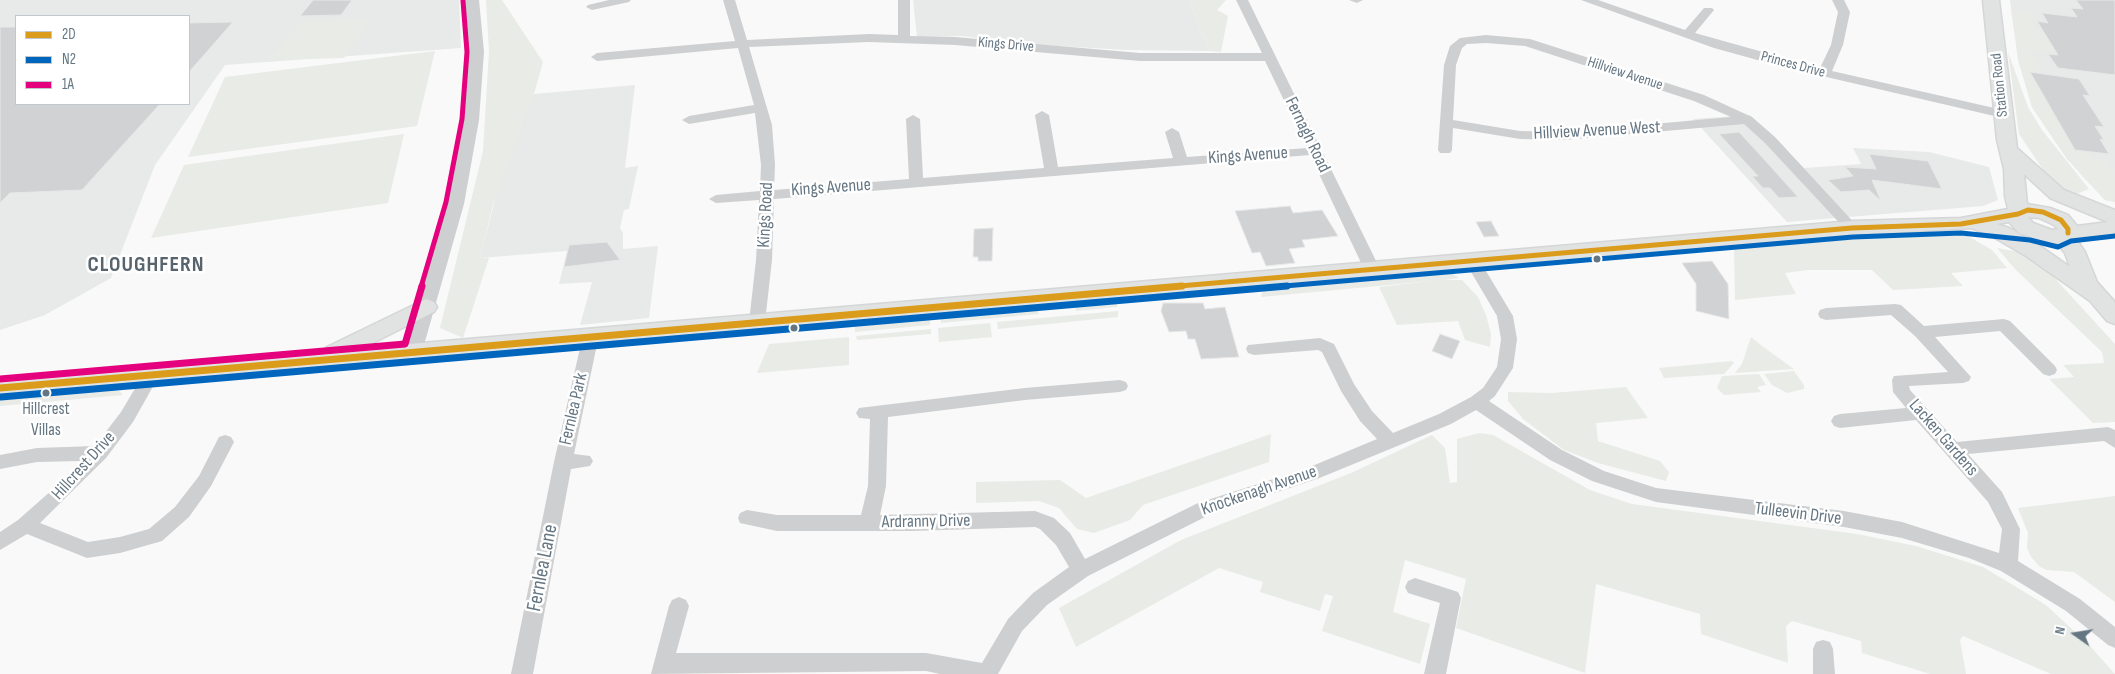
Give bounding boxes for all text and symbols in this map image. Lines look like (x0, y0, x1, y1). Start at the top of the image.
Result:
legend (15, 15, 190, 105)
text: 2D (62, 25, 76, 44)
street label: Kings Drive (977, 34, 1035, 56)
street label: Princes Drive (1759, 48, 1827, 82)
text: N2 (62, 50, 76, 69)
street label: Station Road (1988, 52, 2012, 118)
street label: Hillview Avenue (1585, 53, 1665, 95)
text: 1A (62, 75, 74, 94)
street label: Fernagh Road (1279, 94, 1335, 176)
street label: Hillview Avenue West (1533, 117, 1661, 145)
street label: Kings Avenue (1207, 142, 1289, 170)
street label: Kings Avenue (790, 174, 872, 202)
street label: Kings Road (753, 182, 779, 248)
district label: CLOUGHFERN (86, 252, 206, 278)
unlabelled marker (1592, 254, 1602, 264)
unlabelled marker (789, 323, 799, 333)
street label: Fernlea Park (555, 371, 593, 447)
marker: Hillcrest Villas (41, 388, 51, 398)
street label: Lacken Gardens (1904, 395, 1982, 481)
place label: Hillcrest Villas (22, 400, 70, 440)
street label: Hillcrest Drive (48, 427, 120, 505)
street label: Knockenagh Avenue (1198, 461, 1320, 521)
street label: Tulleevin Drive (1754, 498, 1842, 530)
street label: Ardranny Drive (881, 510, 971, 534)
street label: Fernlea Lane (522, 522, 564, 614)
north arrow (2050, 609, 2100, 659)
text: N (2051, 625, 2069, 636)

